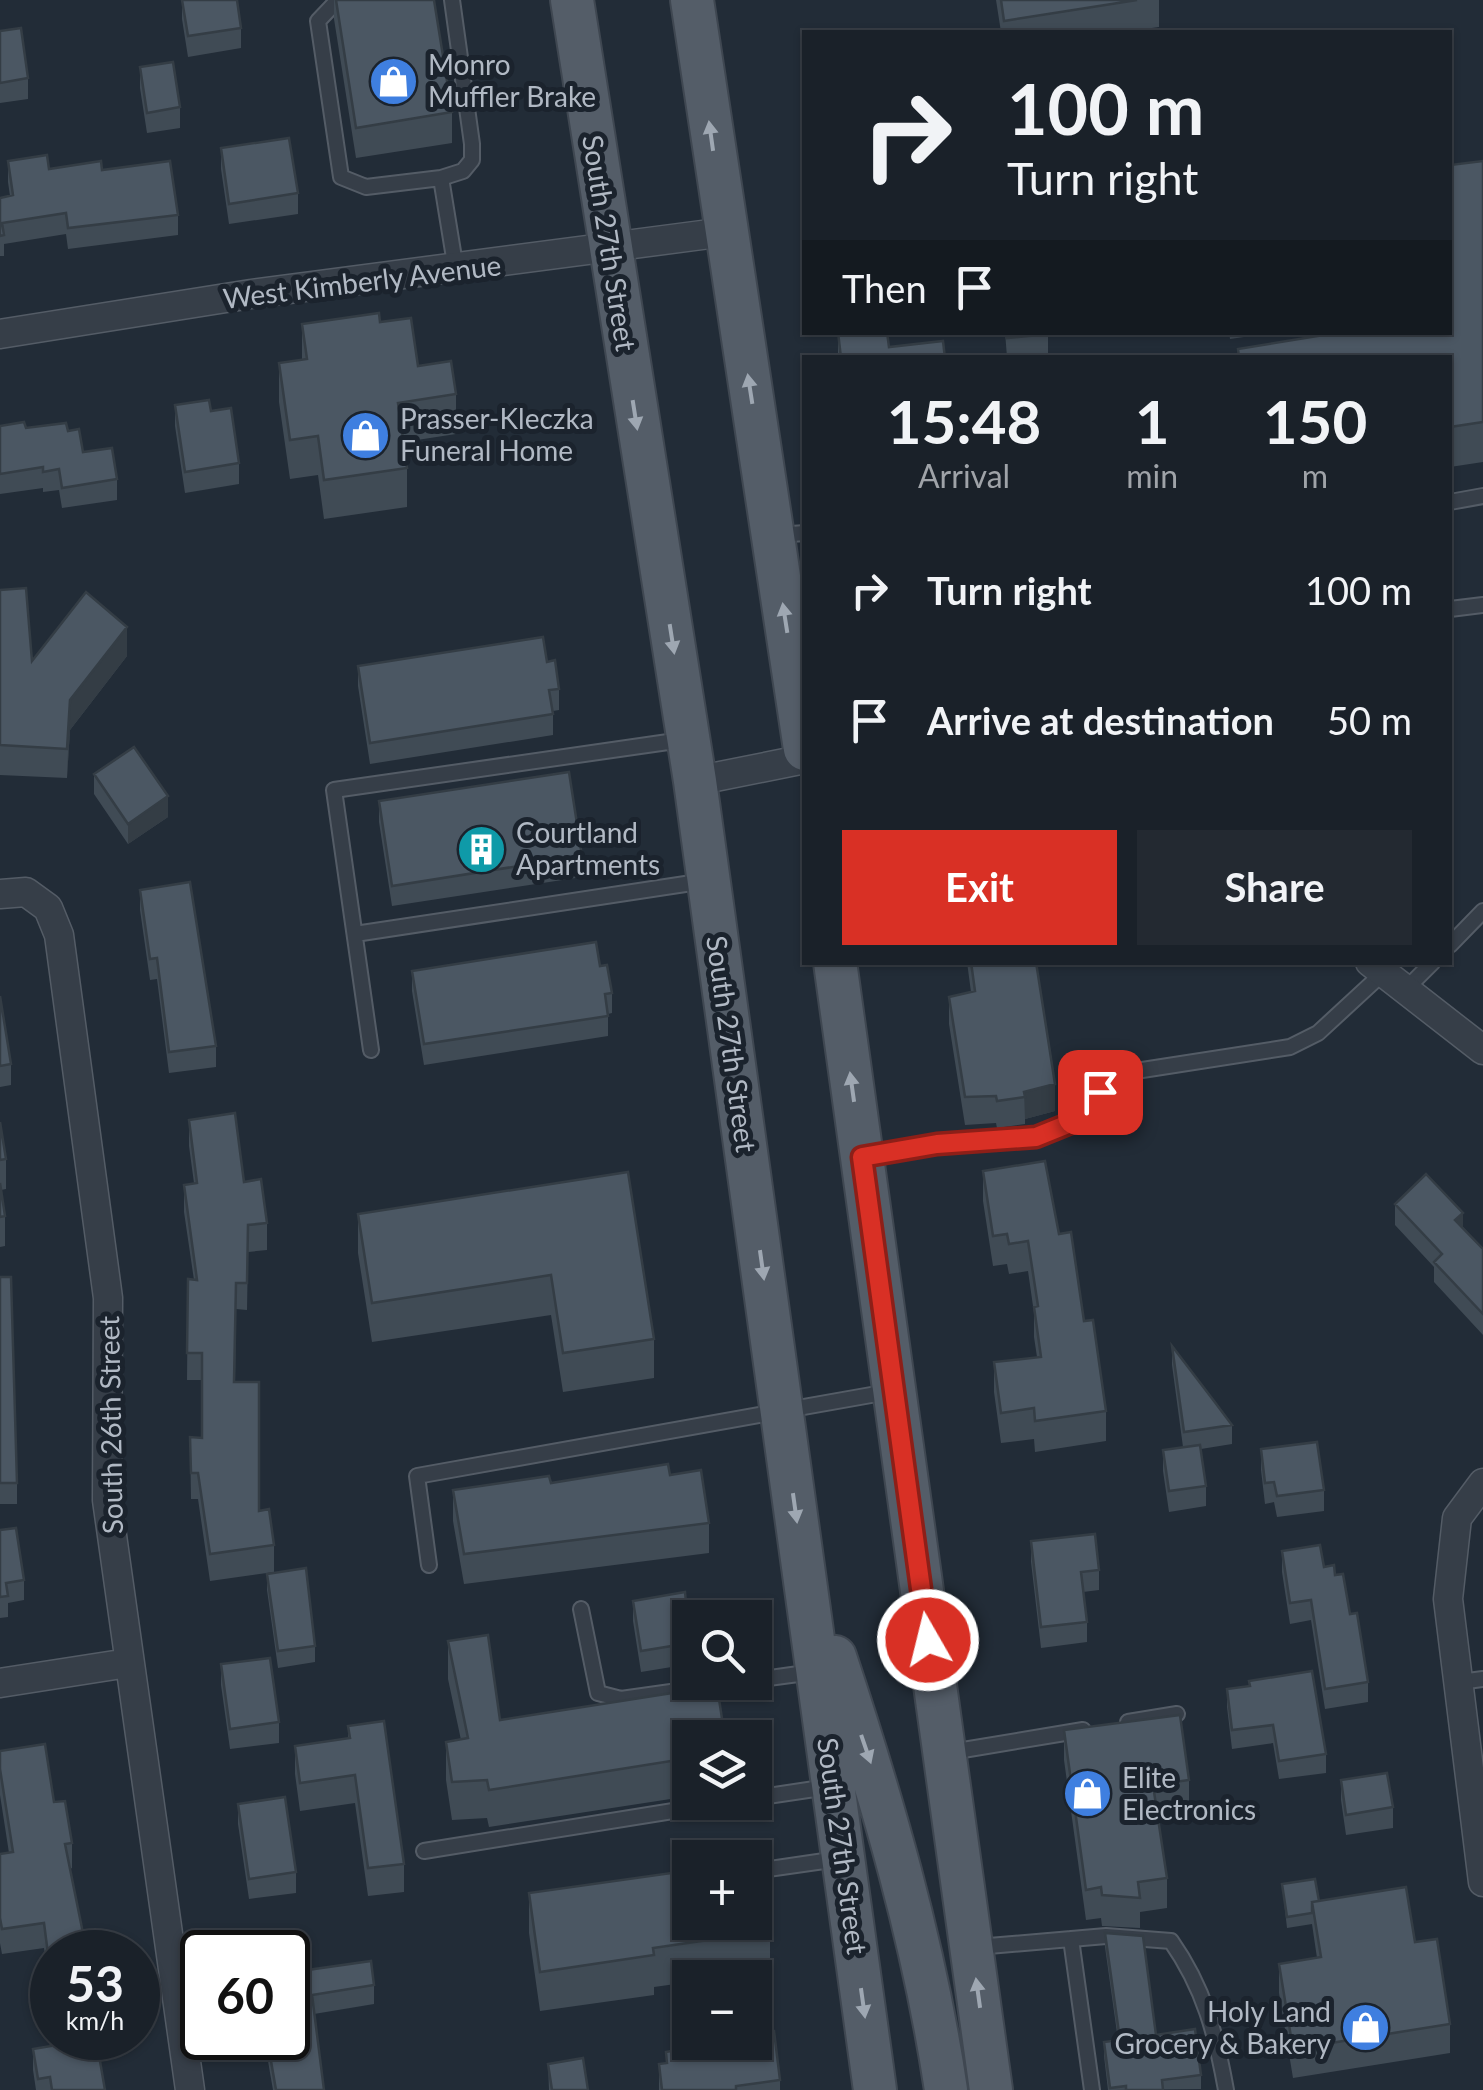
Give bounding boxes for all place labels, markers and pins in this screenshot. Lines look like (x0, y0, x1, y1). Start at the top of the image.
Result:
place label: Monro Muffler Brake (428, 47, 596, 113)
shop icon: Monro Muffler Brake (367, 55, 419, 107)
place label: Prasser-Kleczka Funeral Home (400, 401, 594, 467)
shop icon: Prasser-Kleczka Funeral Home (339, 409, 391, 461)
place label: Courtland Apartments (516, 815, 660, 881)
building icon: Courtland Apartments (455, 823, 507, 875)
pin (1058, 1050, 1143, 1135)
place label: Elite Electronics (1122, 1760, 1256, 1826)
shop icon: Elite Electronics (1061, 1768, 1113, 1820)
place label: Holy Land Grocery & Bakery (1115, 1994, 1332, 2060)
shop icon: Holy Land Grocery & Bakery (1340, 2002, 1392, 2054)

